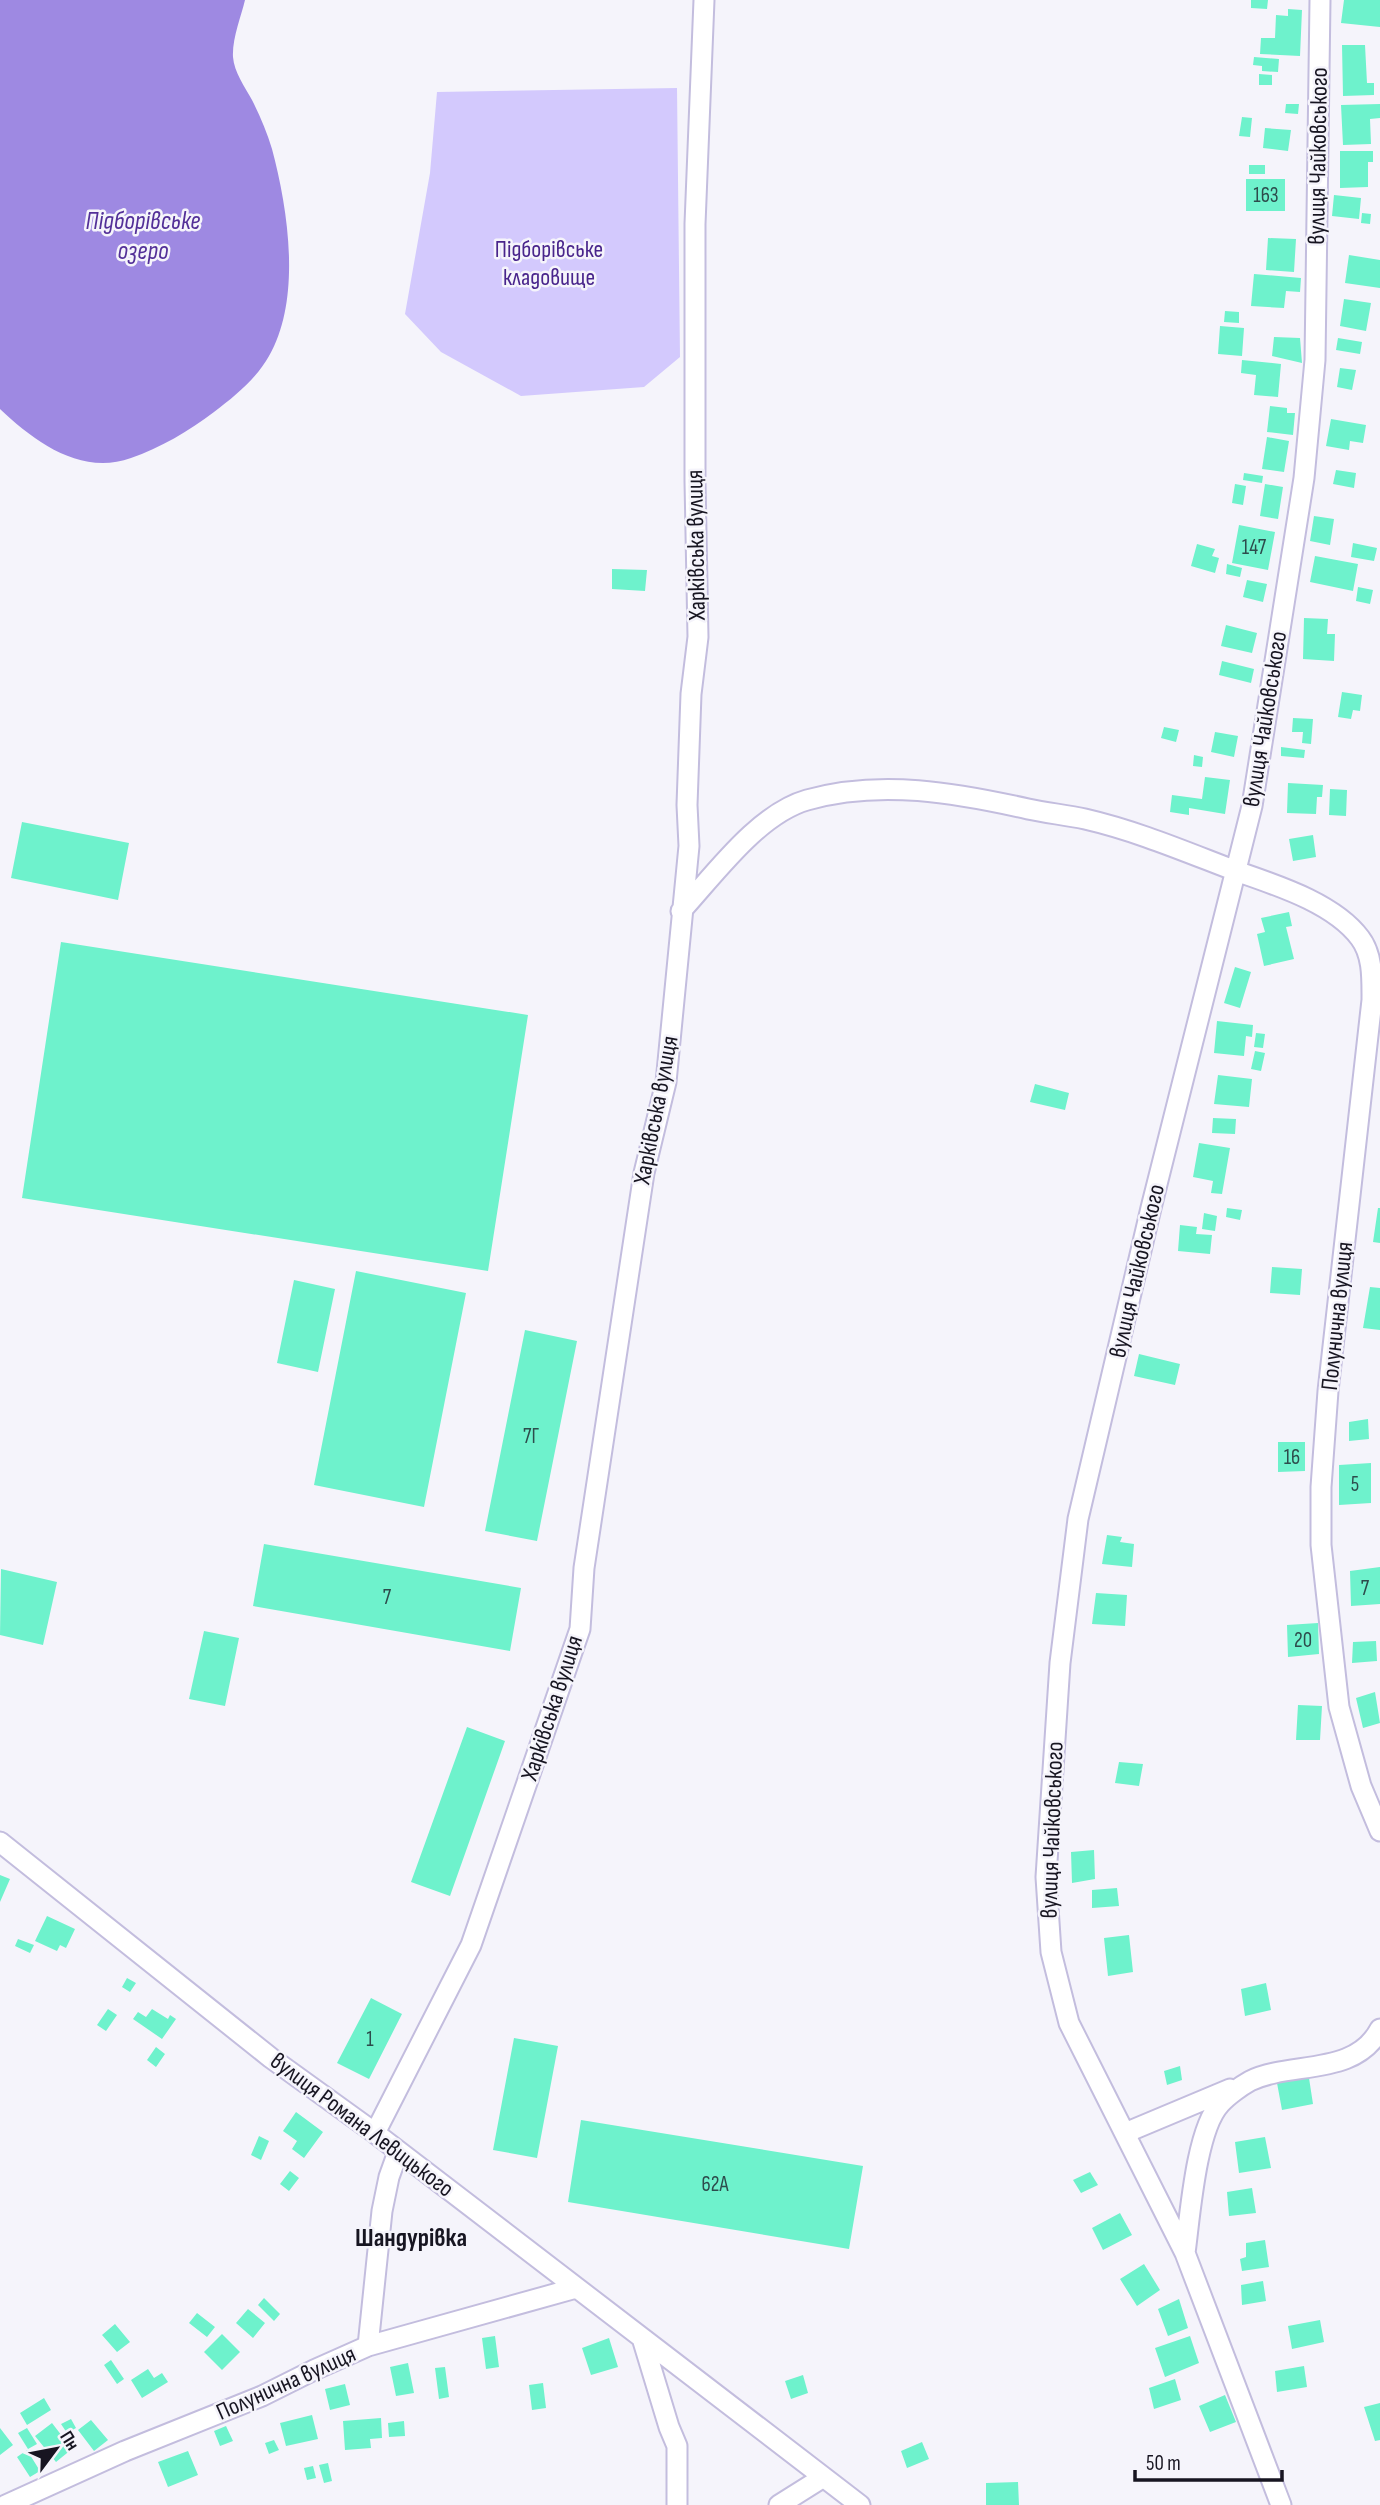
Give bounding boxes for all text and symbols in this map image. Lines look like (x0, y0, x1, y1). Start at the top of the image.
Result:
street label: вулиця Чайковського (1302, 67, 1334, 245)
house number: 163 (1253, 183, 1279, 208)
water label: Підборівське озеро (86, 206, 200, 267)
park label: Підборівське кладовище (495, 235, 603, 292)
street label: Харківська вулиця (680, 469, 712, 622)
house number: 147 (1242, 535, 1267, 560)
street label: вулиця Чайковського (1237, 629, 1293, 809)
street label: Харківська вулиця (627, 1033, 685, 1188)
street label: вулиця Чайковського (1103, 1181, 1171, 1361)
street label: Полунична вулиця (1315, 1240, 1359, 1392)
house number: 7Г (523, 1424, 539, 1449)
house number: 16 (1284, 1445, 1300, 1470)
house number: 5 (1351, 1472, 1359, 1497)
house number: 7 (1361, 1576, 1370, 1601)
house number: 7 (383, 1585, 392, 1610)
house number: 20 (1294, 1628, 1312, 1653)
street label: Харківська вулиця (515, 1632, 589, 1785)
street label: вулиця Чайковського (1034, 1741, 1070, 1919)
house number: 1 (366, 2027, 374, 2052)
street label: вулиця Романа Левицького (265, 2047, 459, 2203)
house number: 62А (701, 2172, 730, 2197)
district label: Шандурівка (355, 2223, 467, 2254)
street label: Полунична вулиця (212, 2339, 360, 2427)
north arrow (21, 2414, 91, 2484)
text: Пн (55, 2427, 84, 2455)
scale bar (1135, 2438, 1282, 2482)
text: 50 m (1146, 2451, 1181, 2476)

